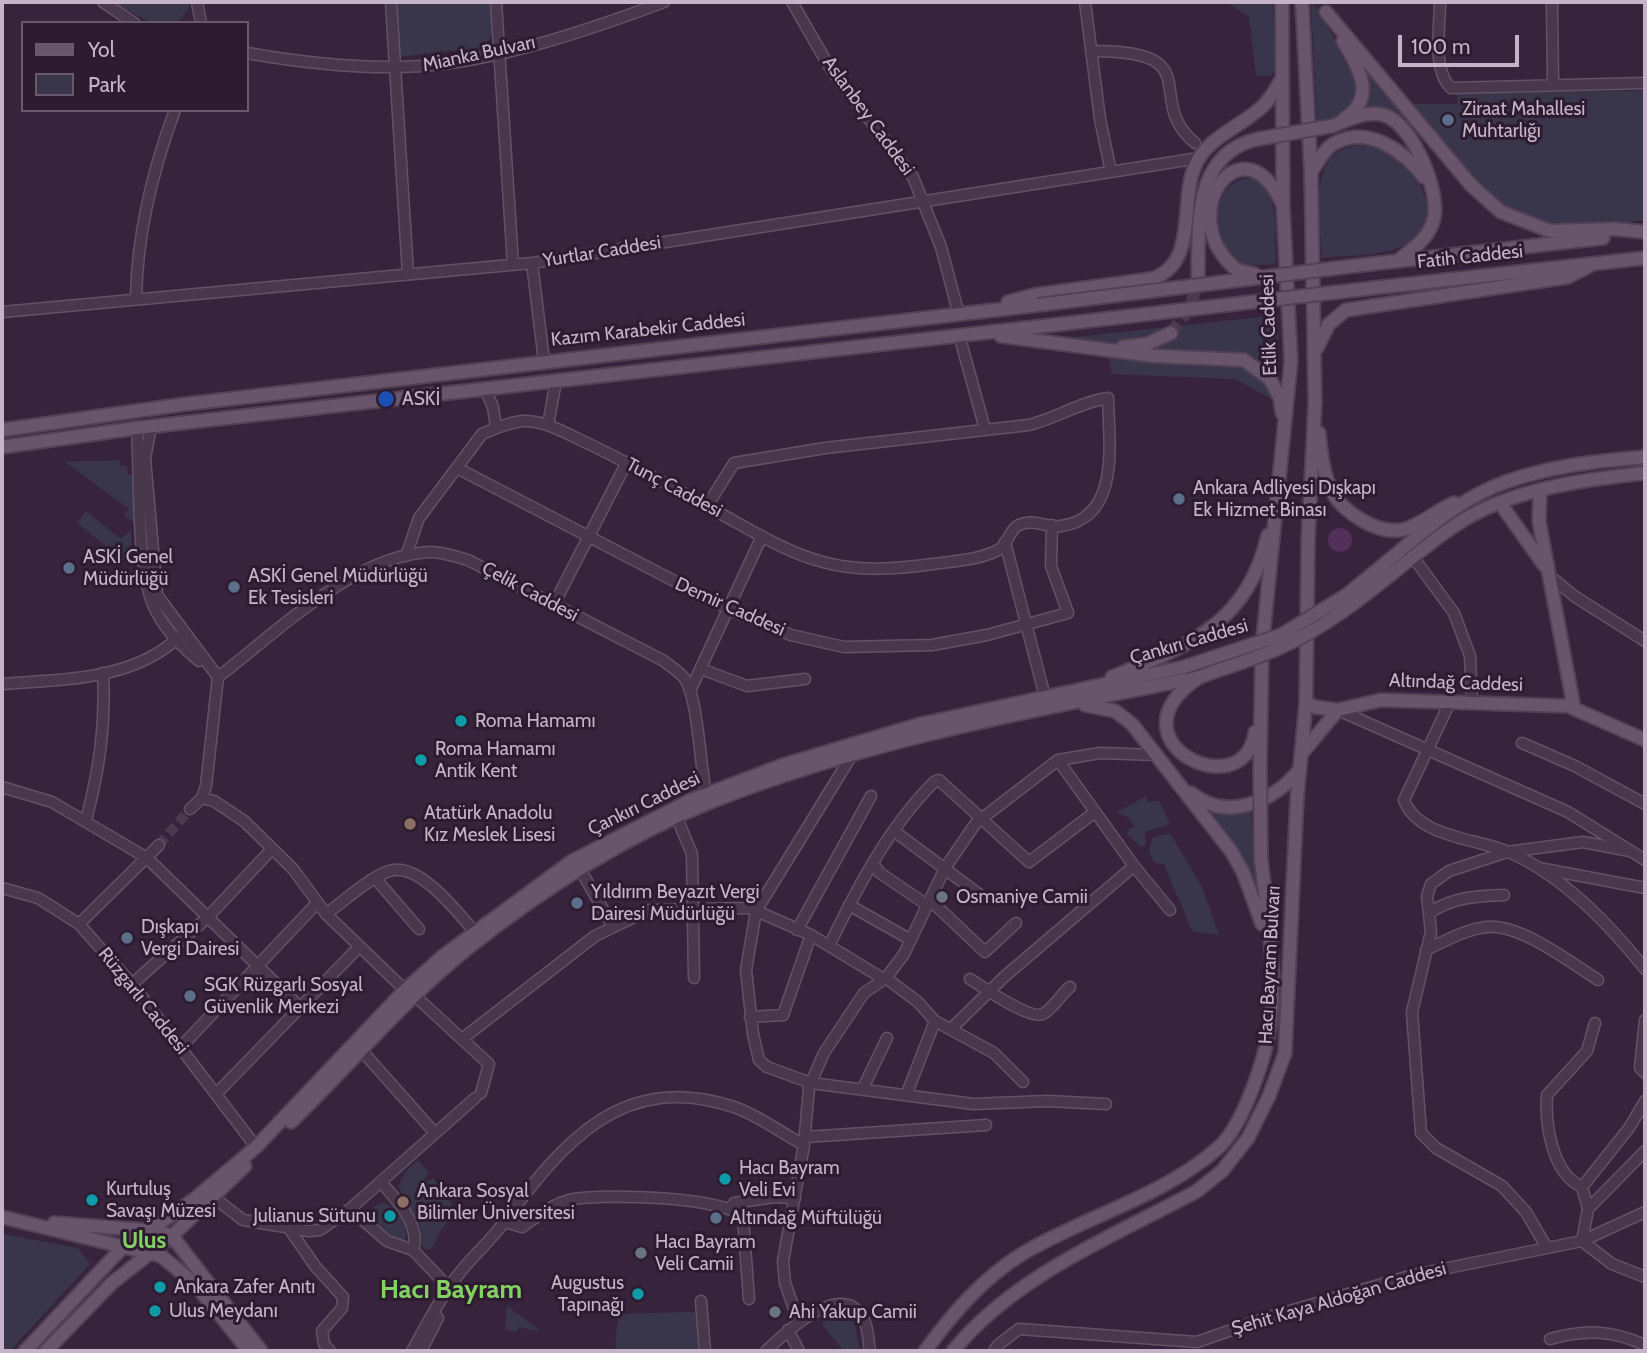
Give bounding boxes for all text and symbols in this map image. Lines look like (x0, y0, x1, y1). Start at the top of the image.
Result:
legend (21, 21, 248, 112)
scale bar (1402, 21, 1523, 65)
street label: Mianka Bulvarı (421, 31, 537, 77)
text: 100 m (1411, 34, 1470, 59)
text: Yol (88, 37, 115, 62)
street label: Aslanbey Caddesi (817, 52, 919, 180)
text: Park (88, 72, 126, 97)
place label: Ziraat Mahallesi Muhtarlığı (1462, 98, 1585, 142)
marker: Ziraat Mahallesi Muhtarlığı (1440, 112, 1456, 128)
street label: Yurtlar Caddesi (541, 231, 663, 273)
street label: Fatih Caddesi (1416, 240, 1524, 274)
street label: Etlik Caddesi (1256, 274, 1282, 376)
street label: Kazım Karabekir Caddesi (550, 308, 746, 352)
place label: ASKİ (402, 388, 440, 410)
marker: ASKİ (376, 389, 396, 409)
street label: Tunç Caddesi (622, 453, 726, 523)
place label: Ankara Adliyesi Dışkapı Ek Hizmet Binası (1193, 477, 1376, 521)
marker: Ankara Adliyesi Dışkapı Ek Hizmet Binası (1171, 491, 1187, 507)
place label: ASKİ Genel Müdürlüğü (83, 546, 173, 590)
street label: Çelik Caddesi (478, 557, 582, 627)
marker: ASKİ Genel Müdürlüğü (61, 560, 77, 576)
place label: ASKİ Genel Müdürlüğü Ek Tesisleri (248, 565, 428, 609)
street label: Demir Caddesi (671, 573, 789, 641)
marker: ASKİ Genel Müdürlüğü Ek Tesisleri (226, 579, 242, 595)
street label: Çankırı Caddesi (1127, 614, 1251, 670)
street label: Altındağ Caddesi (1389, 669, 1523, 697)
place label: Roma Hamamı (475, 710, 595, 732)
marker: Roma Hamamı (453, 713, 469, 729)
place label: Roma Hamamı Antik Kent (435, 738, 555, 782)
marker: Roma Hamamı Antik Kent (413, 752, 429, 768)
street label: Çankırı Caddesi (584, 767, 704, 841)
place label: Atatürk Anadolu Kız Meslek Lisesi (424, 802, 555, 846)
marker: Atatürk Anadolu Kız Meslek Lisesi (402, 816, 418, 832)
place label: Yıldırım Beyazıt Vergi Dairesi Müdürlüğü (591, 881, 760, 925)
street label: Hacı Bayram Bulvarı (1254, 885, 1286, 1045)
place label: Osmaniye Camii (956, 886, 1088, 908)
marker: Osmaniye Camii (934, 889, 950, 905)
marker: Yıldırım Beyazıt Vergi Dairesi Müdürlüğü (569, 895, 585, 911)
place label: Dışkapı Vergi Dairesi (141, 916, 239, 960)
marker: Dışkapı Vergi Dairesi (119, 930, 135, 946)
street label: Rüzgarlı Caddesi (93, 943, 193, 1059)
place label: SGK Rüzgarlı Sosyal Güvenlik Merkezi (204, 974, 363, 1018)
marker: SGK Rüzgarlı Sosyal Güvenlik Merkezi (182, 988, 198, 1004)
place label: Hacı Bayram Veli Evi (739, 1157, 840, 1201)
marker: Hacı Bayram Veli Evi (717, 1171, 733, 1187)
place label: Kurtuluş Savaşı Müzesi (106, 1178, 216, 1222)
place label: Ankara Sosyal Bilimler Üniversitesi (417, 1180, 575, 1224)
marker: Kurtuluş Savaşı Müzesi (84, 1192, 100, 1208)
marker: Ankara Sosyal Bilimler Üniversitesi (395, 1194, 411, 1210)
place label: Julianus Sütunu (253, 1205, 376, 1227)
place label: Altındağ Müftülüğü (730, 1207, 882, 1229)
marker: Julianus Sütunu (382, 1208, 398, 1224)
marker: Altındağ Müftülüğü (708, 1210, 724, 1226)
district label: Ulus (122, 1227, 166, 1255)
place label: Hacı Bayram Veli Camii (655, 1231, 756, 1275)
marker: Hacı Bayram Veli Camii (633, 1245, 649, 1261)
street label: Şehit Kaya Aldoğan Caddesi (1229, 1257, 1449, 1341)
place label: Augustus Tapınağı (551, 1272, 624, 1316)
district label: Hacı Bayram (380, 1274, 522, 1306)
place label: Ankara Zafer Anıtı (174, 1276, 315, 1298)
marker: Ankara Zafer Anıtı (152, 1279, 168, 1295)
marker: Augustus Tapınağı (630, 1286, 646, 1302)
place label: Ulus Meydanı (169, 1300, 278, 1322)
place label: Ahi Yakup Camii (789, 1301, 917, 1323)
marker: Ulus Meydanı (147, 1303, 163, 1319)
marker: Ahi Yakup Camii (767, 1304, 783, 1320)

